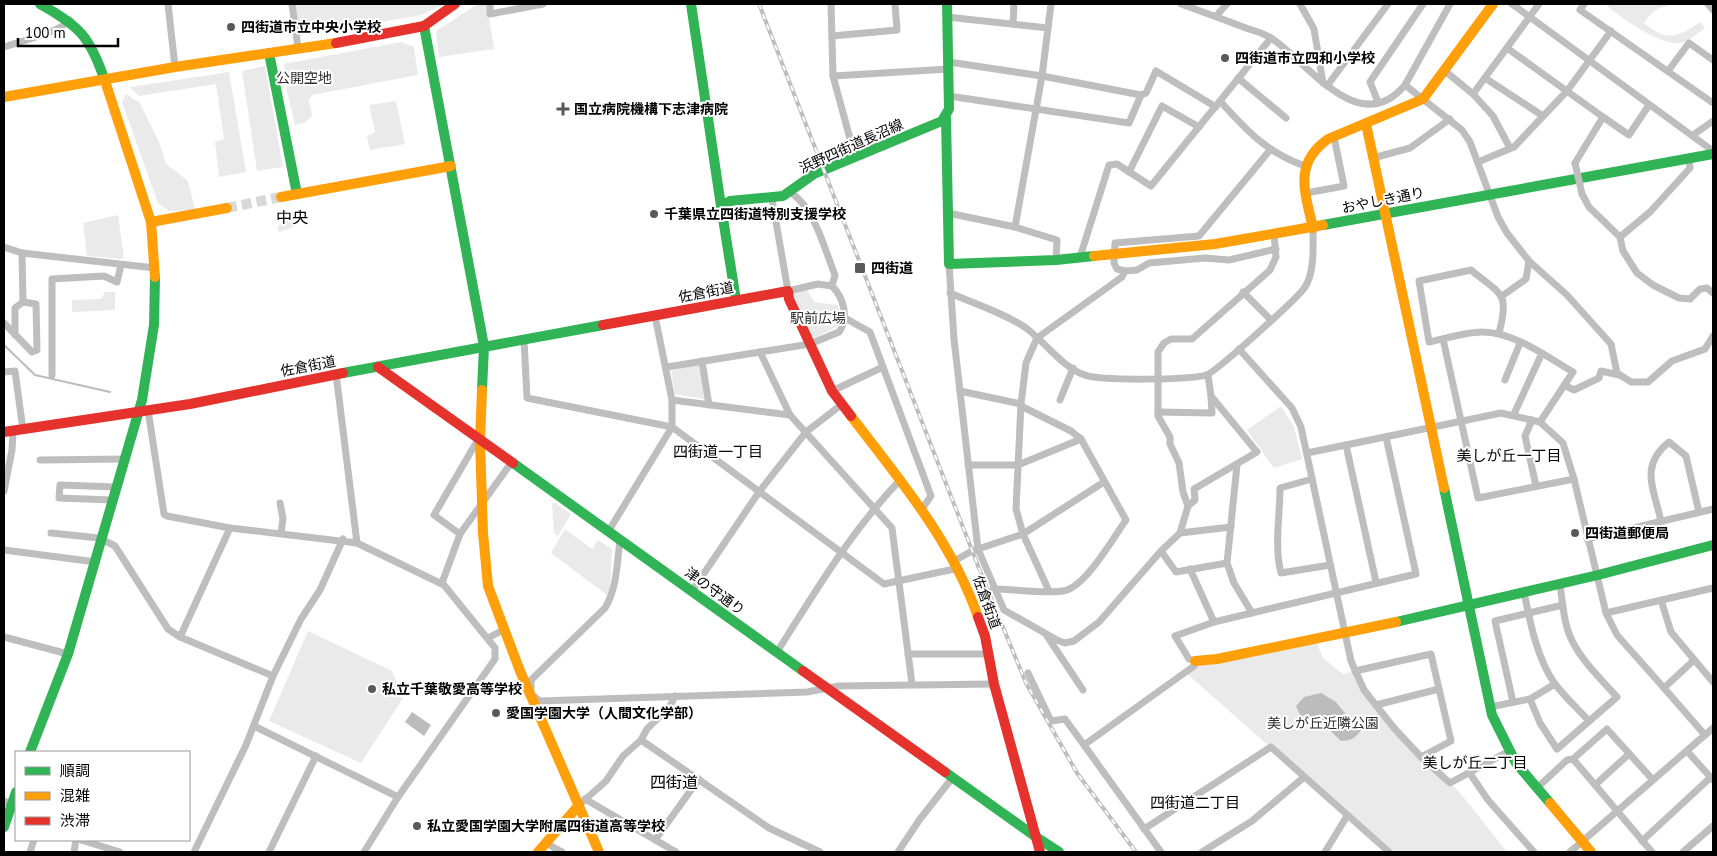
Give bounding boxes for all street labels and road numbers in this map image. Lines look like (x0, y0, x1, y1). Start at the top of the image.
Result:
street label: 浜野四街道長沼線 (796, 115, 906, 177)
street label: おやしき通り (1340, 183, 1426, 217)
street label: 佐倉街道 (677, 278, 735, 306)
street label: 佐倉街道 (279, 352, 337, 380)
street label: 津の守通り (681, 563, 749, 619)
street label: 佐倉街道 (969, 573, 1005, 631)

